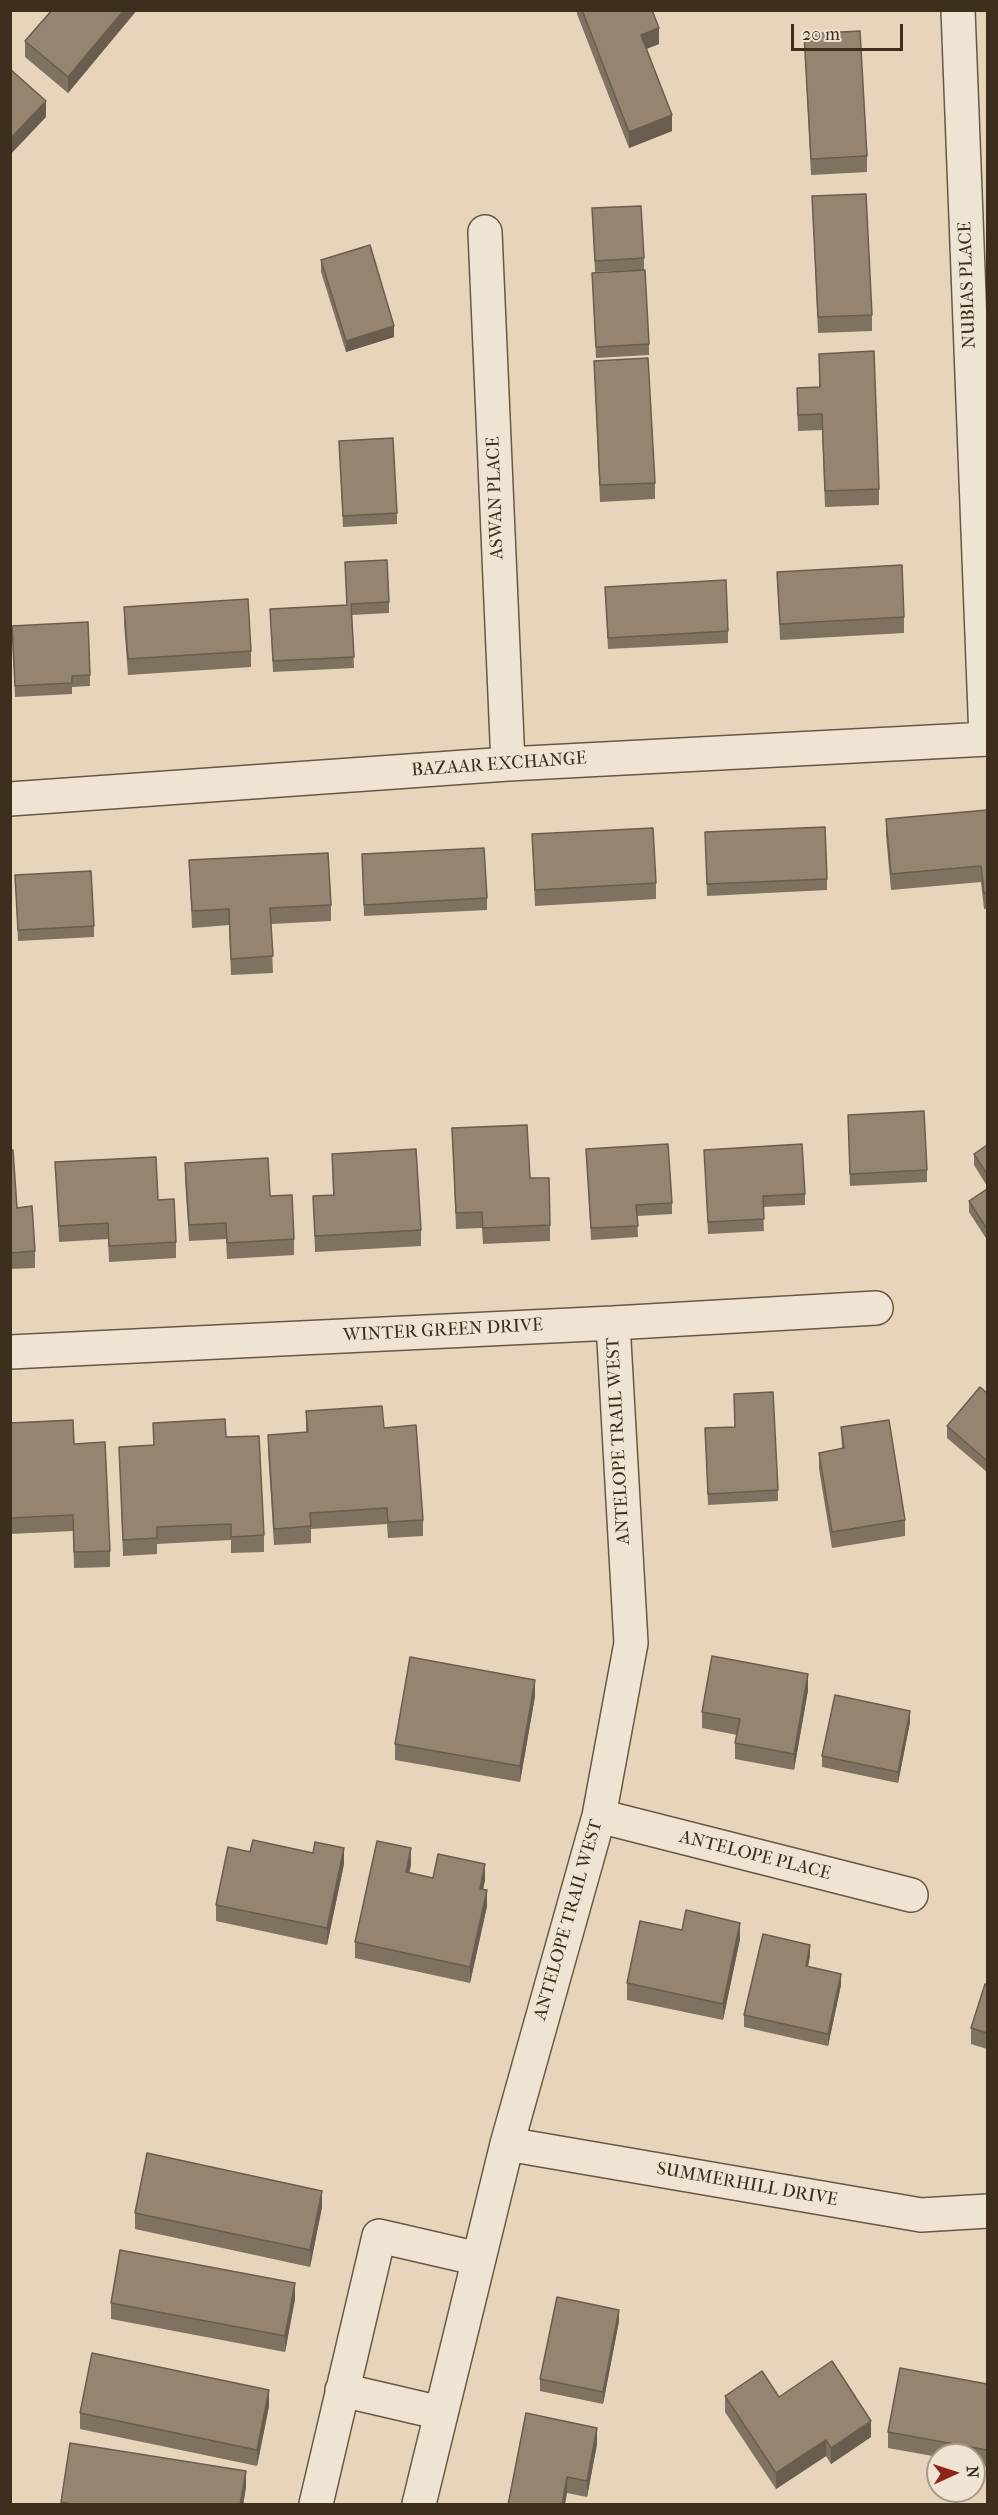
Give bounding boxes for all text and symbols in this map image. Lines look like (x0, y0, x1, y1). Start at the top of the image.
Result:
scale bar (794, 12, 906, 50)
text: 20 m (802, 24, 840, 45)
street label: NUBIAS PLACE (955, 221, 981, 349)
street label: ASWAN PLACE (483, 436, 509, 560)
street label: BAZAAR EXCHANGE (411, 748, 587, 782)
street label: WINTER GREEN DRIVE (343, 1315, 543, 1347)
street label: ANTELOPE TRAIL WEST (603, 1337, 635, 1545)
street label: ANTELOPE TRAIL WEST (530, 1817, 608, 2023)
street label: ANTELOPE PLACE (677, 1827, 833, 1885)
street label: SUMMERHILL DRIVE (655, 2158, 839, 2212)
north arrow (926, 2443, 986, 2503)
text: N (963, 2466, 982, 2479)

